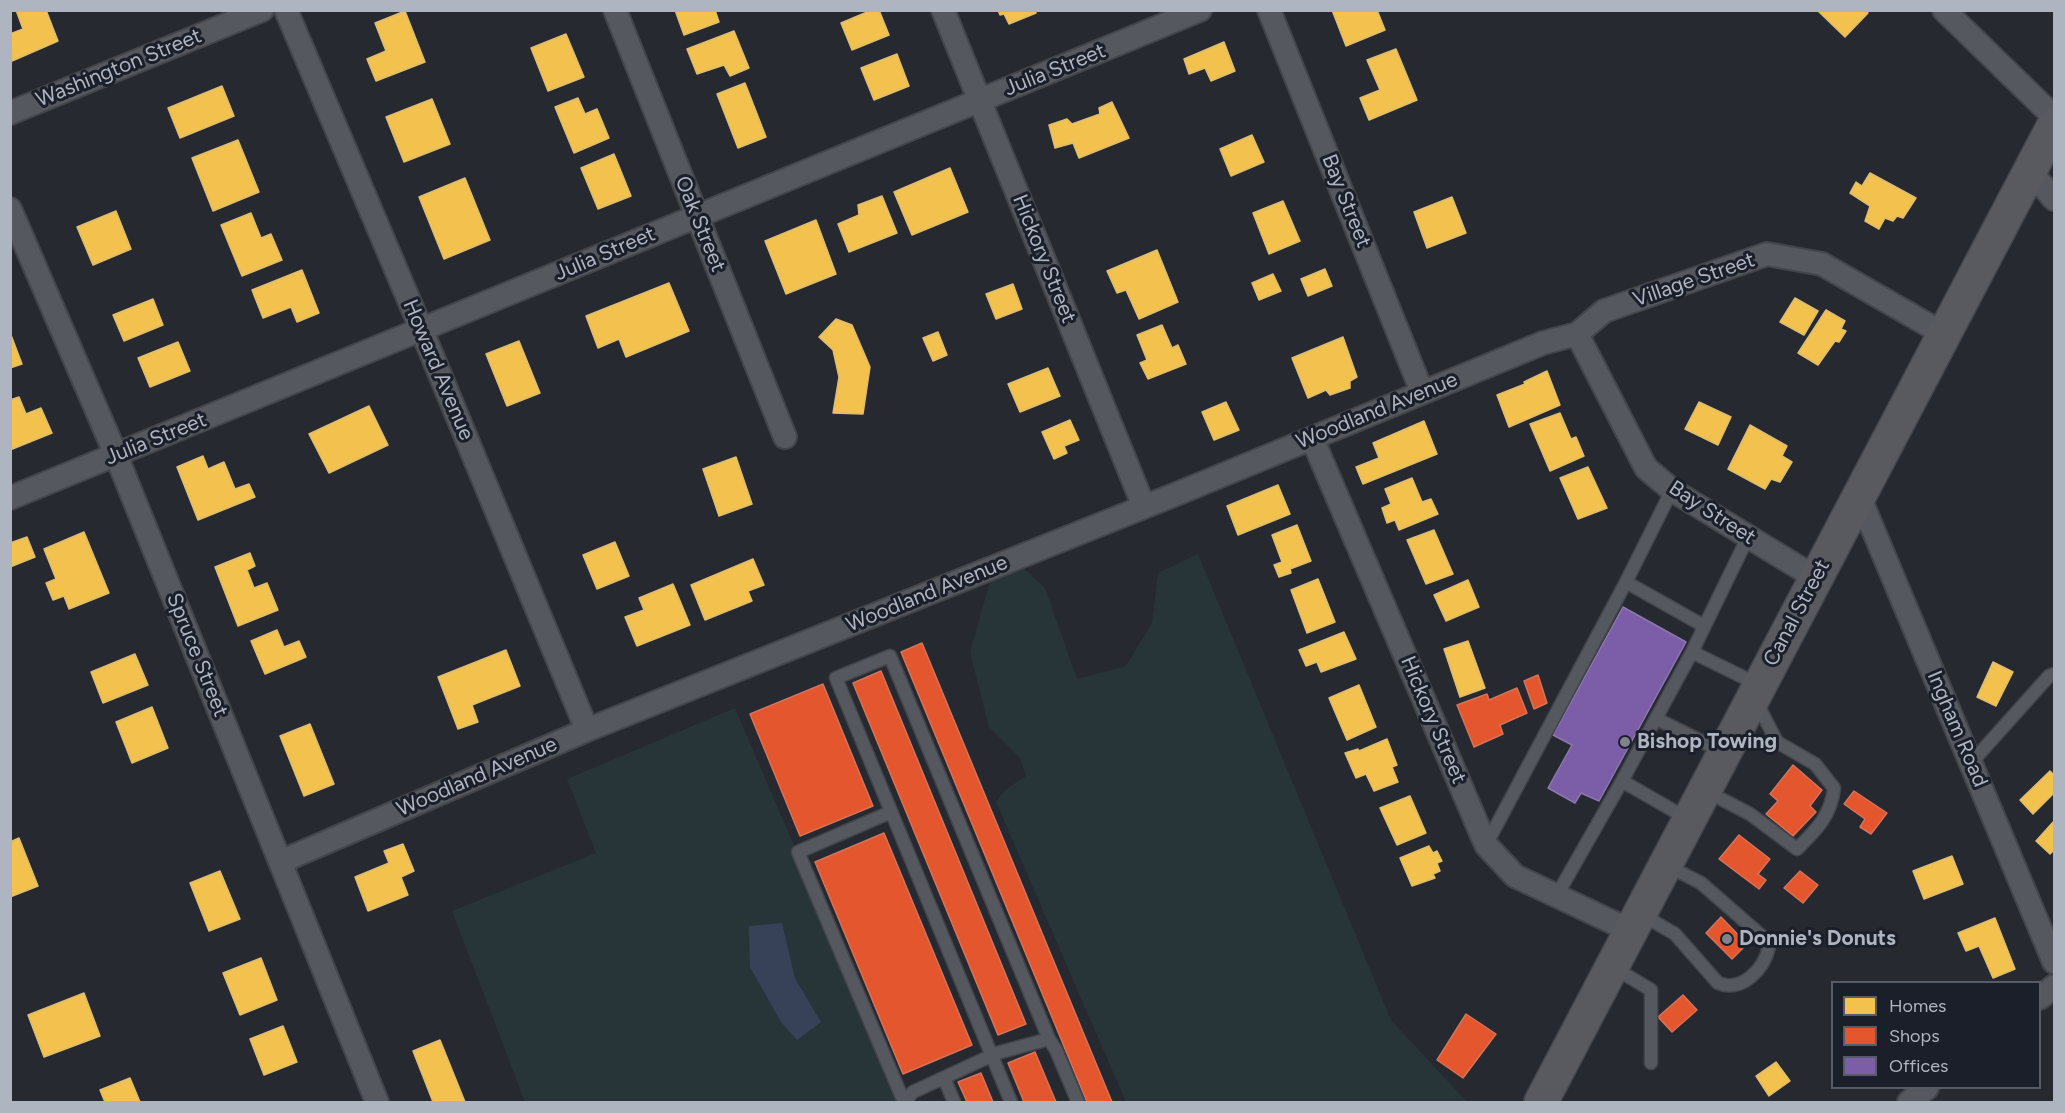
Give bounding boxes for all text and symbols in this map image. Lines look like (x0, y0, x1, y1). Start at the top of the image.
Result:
street label: Washington Street (33, 23, 205, 113)
street label: Julia Street (1001, 38, 1109, 102)
street label: Bay Street (1316, 151, 1376, 251)
street label: Oak Street (669, 172, 731, 276)
street label: Hickory Street (1007, 191, 1081, 327)
street label: Julia Street (551, 222, 659, 286)
street label: Village Street (1630, 247, 1758, 313)
street label: Howard Avenue (397, 296, 479, 444)
street label: Woodland Avenue (1293, 367, 1461, 455)
street label: Julia Street (102, 407, 210, 471)
street label: Bay Street (1664, 476, 1760, 550)
street label: Woodland Avenue (843, 550, 1011, 638)
street label: Canal Street (1758, 555, 1836, 671)
street label: Spruce Street (161, 590, 233, 720)
street label: Hickory Street (1395, 652, 1471, 788)
street label: Ingham Road (1921, 667, 1993, 791)
place label: Bishop Towing (1637, 729, 1777, 755)
street label: Woodland Avenue (393, 732, 561, 822)
marker: Bishop Towing (1618, 735, 1632, 749)
place label: Donnie's Donuts (1739, 926, 1896, 952)
marker: Donnie's Donuts (1720, 932, 1734, 946)
legend (1831, 981, 2041, 1089)
text: Homes (1889, 995, 1947, 1017)
text: Shops (1889, 1025, 1940, 1047)
text: Offices (1889, 1055, 1948, 1077)

